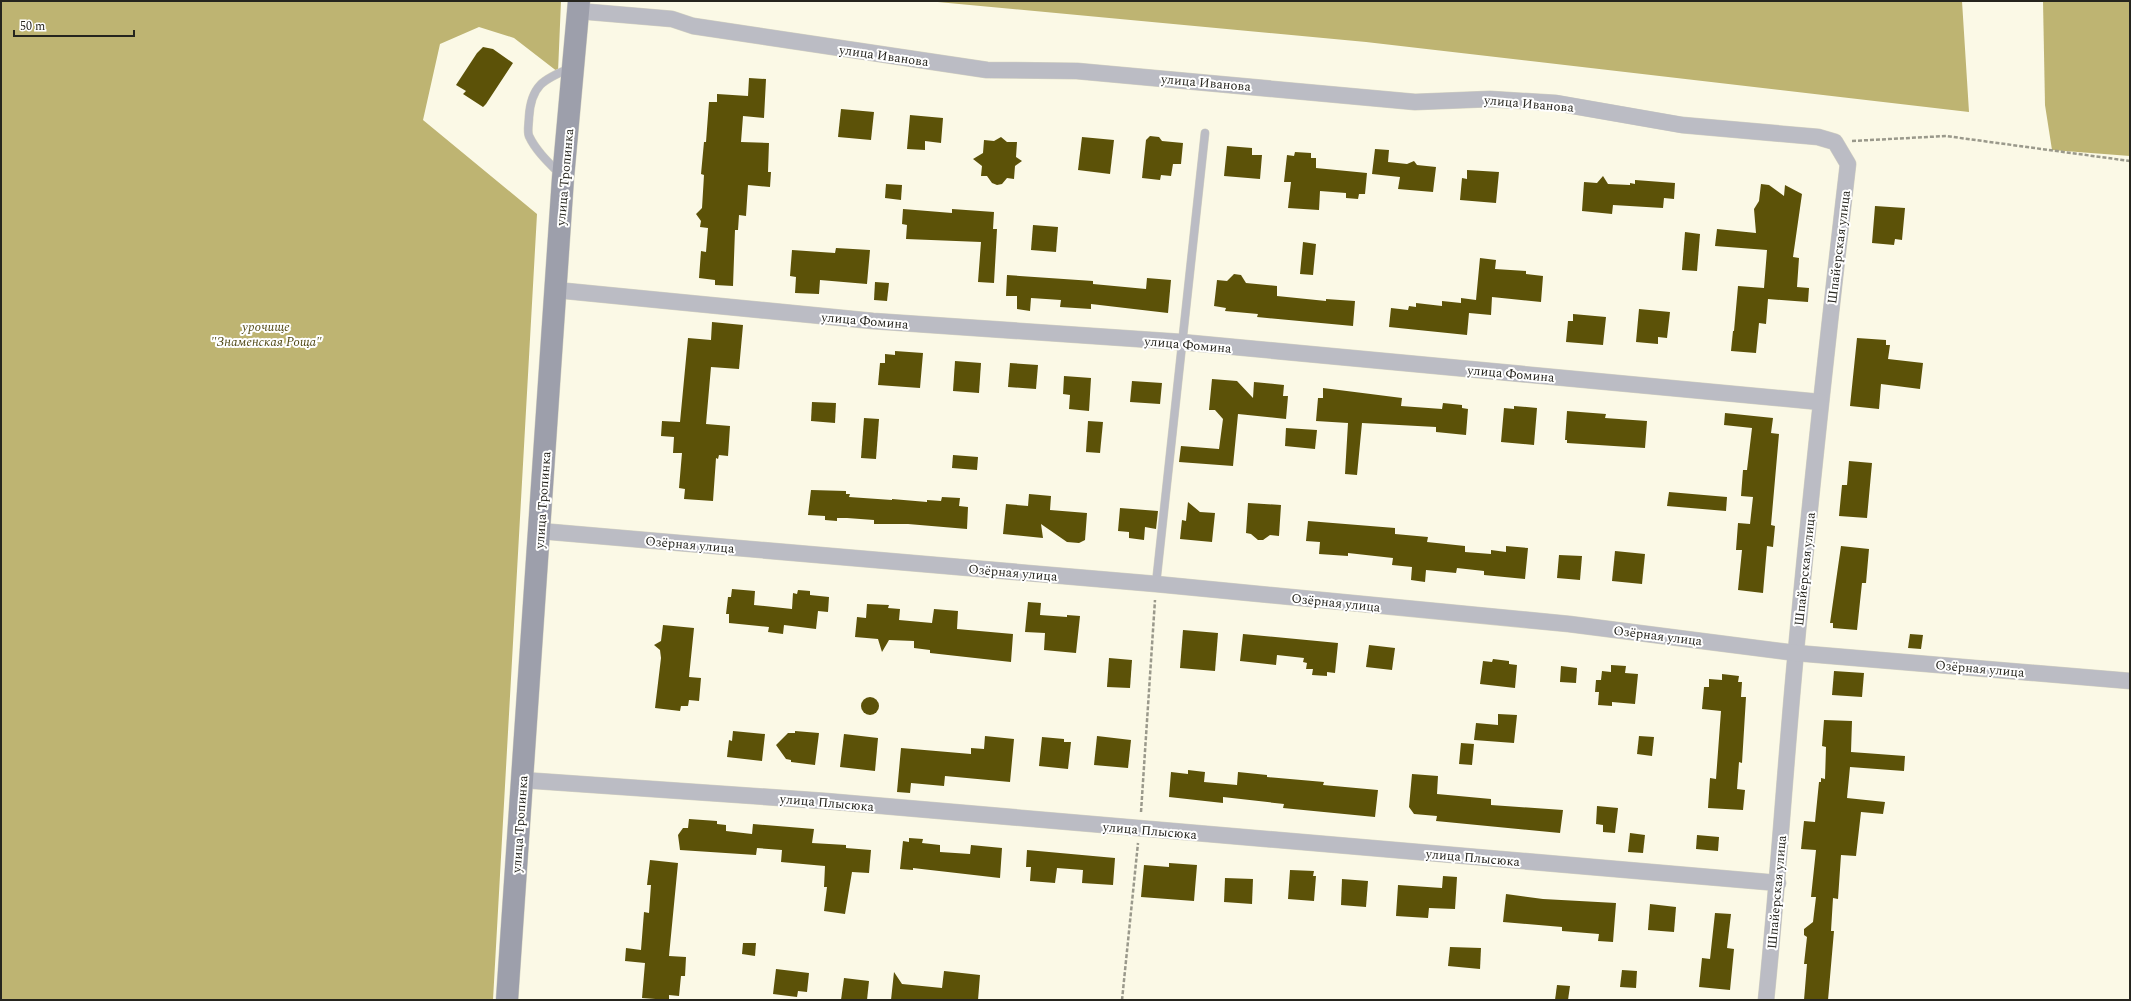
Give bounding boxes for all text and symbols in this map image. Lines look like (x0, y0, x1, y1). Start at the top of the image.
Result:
scale bar (14, 12, 134, 38)
text: 50 m (20, 17, 45, 36)
street label: улица Иванова (837, 40, 931, 72)
street label: улица Иванова (1159, 69, 1252, 97)
street label: улица Иванова (1482, 90, 1575, 118)
street label: улица Тропинка (551, 127, 579, 228)
street label: Шпайерская улица (1822, 189, 1856, 305)
street label: улица Фомина (820, 307, 910, 335)
park label: урочище "Знаменская Роща" (210, 317, 322, 352)
street label: улица Фомина (1143, 331, 1233, 359)
street label: улица Фомина (1466, 360, 1556, 388)
street label: улица Тропинка (530, 450, 556, 550)
street label: Шпайерская улица (1789, 511, 1821, 627)
street label: Озёрная улица (645, 531, 736, 559)
street label: Озёрная улица (968, 559, 1059, 587)
street label: Озёрная улица (1290, 588, 1382, 618)
street label: Озёрная улица (1612, 621, 1704, 651)
street label: Озёрная улица (1935, 655, 2026, 683)
street label: улица Тропинка (507, 774, 533, 874)
street label: улица Плысюка (778, 789, 875, 817)
street label: улица Плысюка (1101, 817, 1198, 845)
street label: Шпайерская улица (1762, 834, 1792, 950)
street label: улица Плысюка (1424, 844, 1521, 872)

